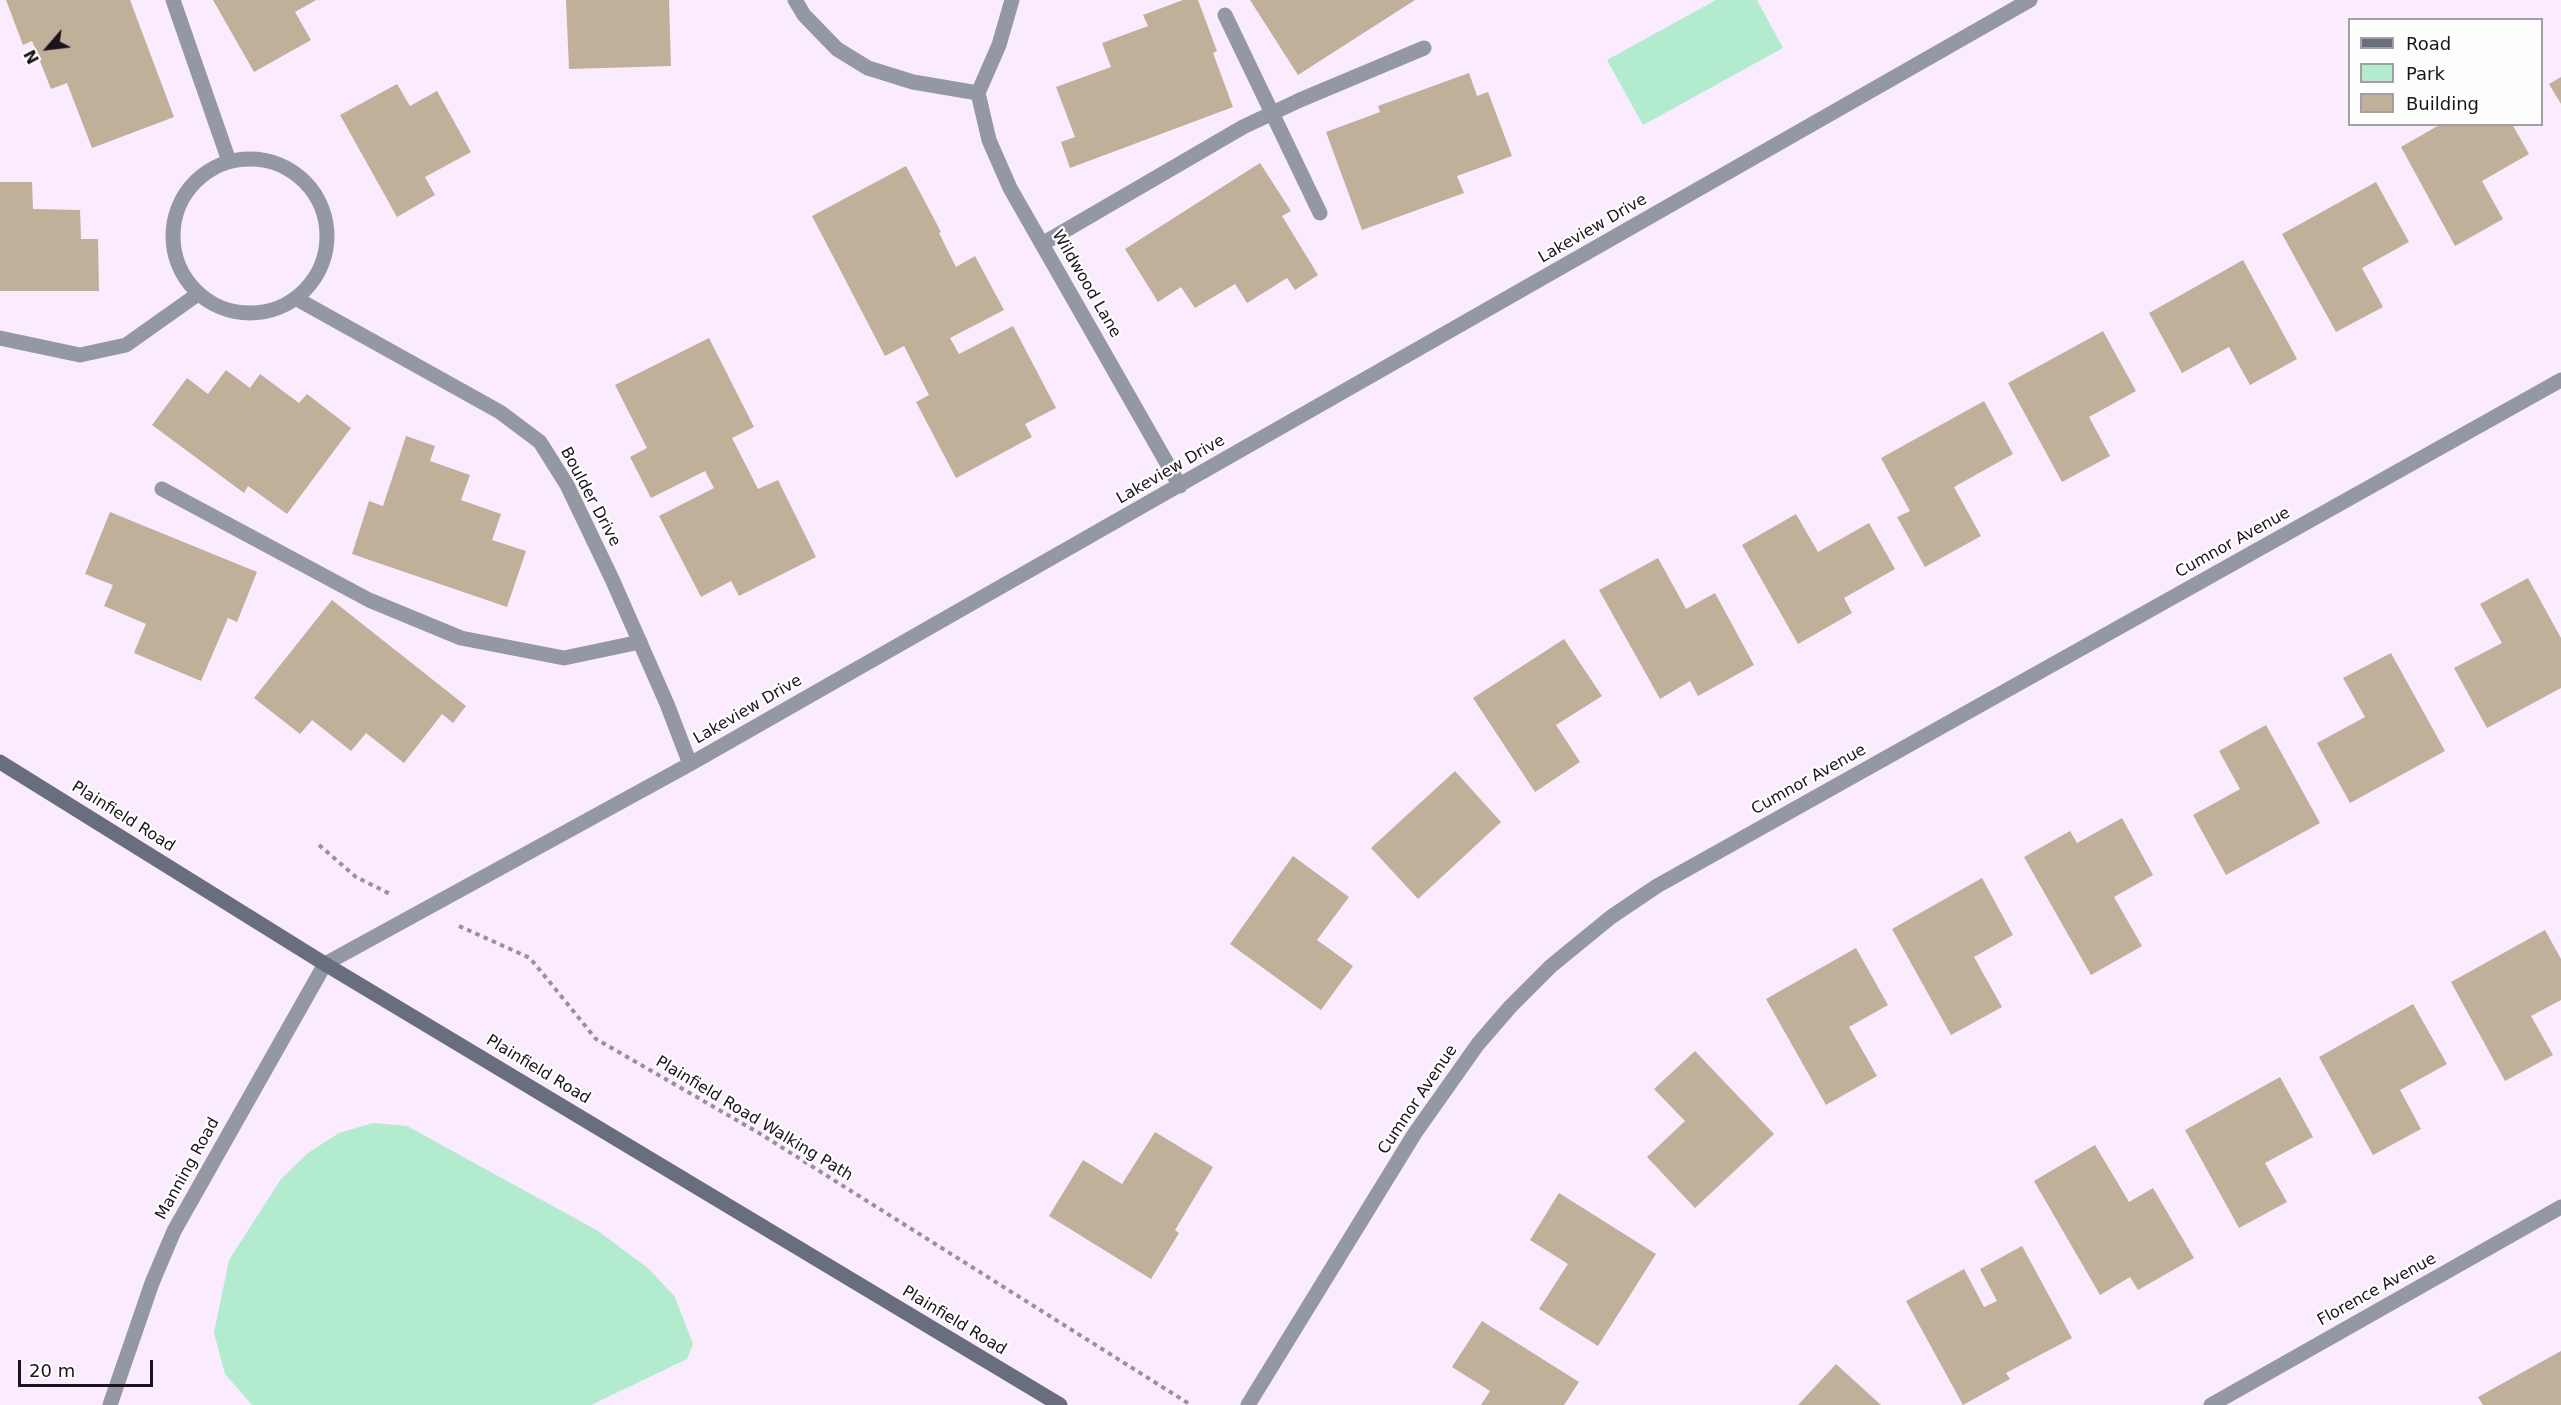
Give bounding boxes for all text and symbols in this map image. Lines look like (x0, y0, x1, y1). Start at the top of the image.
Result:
north arrow (18, 18, 78, 78)
legend (2348, 18, 2543, 126)
text: Road (2406, 33, 2451, 54)
text: N (20, 46, 43, 67)
text: Park (2406, 63, 2445, 84)
text: Building (2406, 93, 2479, 114)
street label: Lakeview Drive (1535, 190, 1651, 268)
street label: Wildwood Lane (1047, 227, 1125, 341)
street label: Lakeview Drive (1113, 431, 1229, 509)
street label: Boulder Drive (556, 444, 624, 550)
street label: Cumnor Avenue (2172, 504, 2294, 582)
street label: Lakeview Drive (690, 671, 806, 749)
street label: Cumnor Avenue (1748, 741, 1870, 819)
street label: Plainfield Road (68, 778, 178, 856)
street label: Plainfield Road (482, 1031, 594, 1109)
street label: Cumnor Avenue (1374, 1042, 1462, 1158)
street label: Plainfield Road Walking Path (652, 1052, 856, 1186)
street label: Manning Road (152, 1115, 224, 1223)
street label: Florence Avenue (2314, 1249, 2440, 1331)
street label: Plainfield Road (898, 1282, 1010, 1360)
scale bar (21, 1348, 156, 1386)
text: 20 m (29, 1360, 75, 1381)

